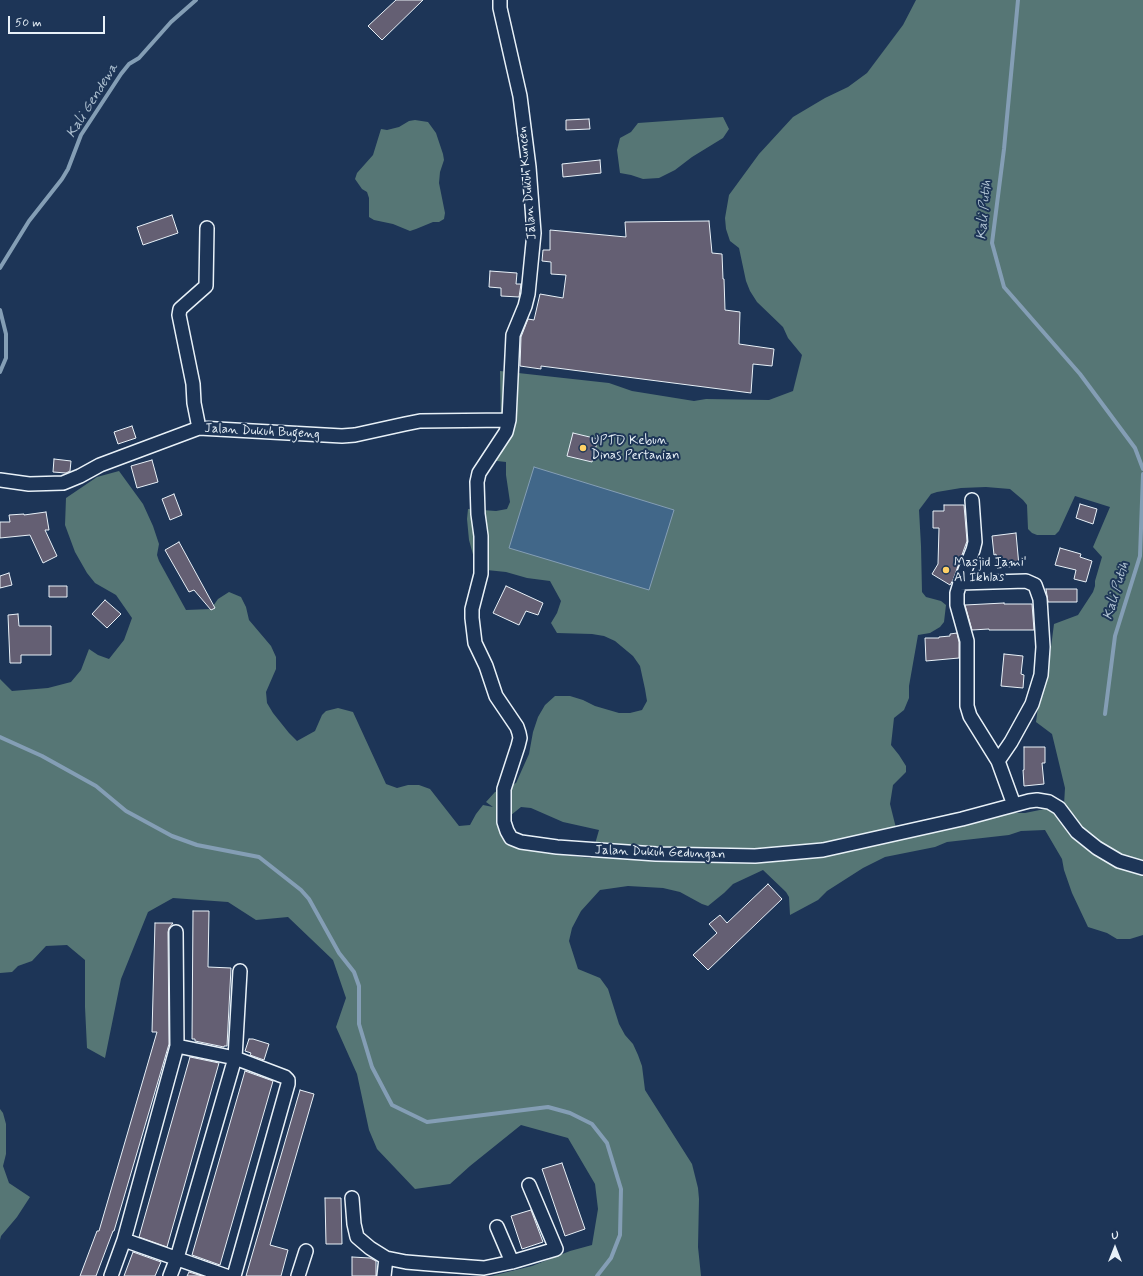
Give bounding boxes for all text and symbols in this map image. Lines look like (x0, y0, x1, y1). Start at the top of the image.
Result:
scale bar (10, 8, 107, 34)
text: 50 m (15, 15, 42, 31)
water label: Kali Gendewa (63, 61, 123, 141)
street label: Jalan Dukuh Kuncen (515, 126, 541, 240)
water label: Kali Putih (974, 180, 996, 240)
street label: Jalan Dukuh Bugeng (204, 421, 320, 443)
place label: UPTD Kebun Dinas Pertanian (591, 433, 679, 464)
marker: UPTD Kebun Dinas Pertanian (578, 443, 588, 453)
place label: Masjid Jami' Al Ikhlas (954, 555, 1027, 586)
water label: Kali Putih (1100, 560, 1134, 622)
marker: Masjid Jami' Al Ikhlas (941, 565, 951, 575)
street label: Jalan Dukuh Gedungan (594, 843, 726, 863)
north arrow (1095, 1228, 1135, 1268)
text: U (1111, 1229, 1119, 1243)

